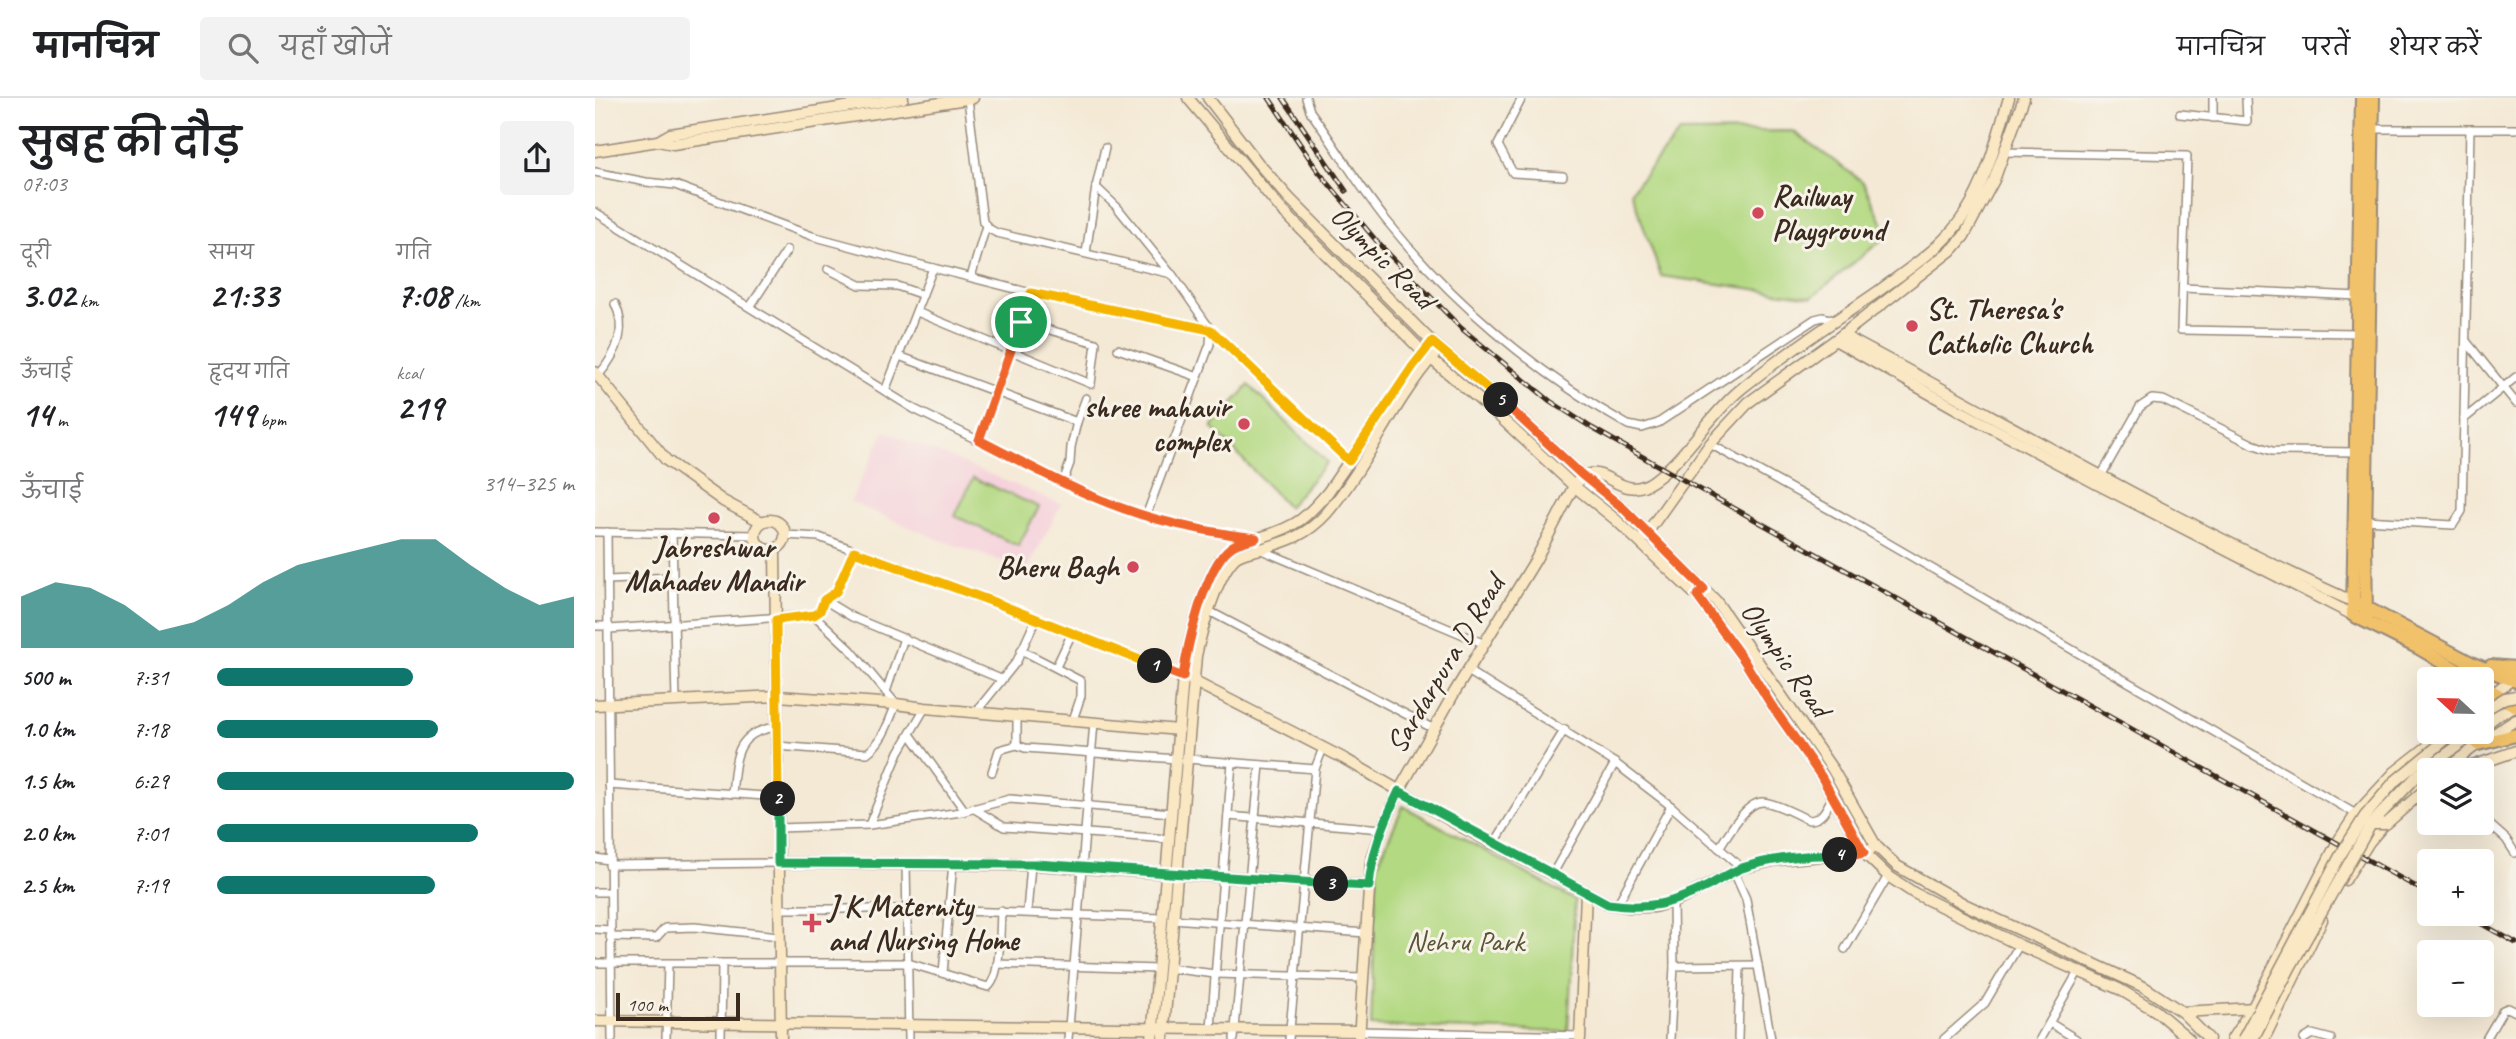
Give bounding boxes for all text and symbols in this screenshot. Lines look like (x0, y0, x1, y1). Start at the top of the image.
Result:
search box (200, 17, 690, 80)
text: मानचित्र (35, 25, 158, 67)
icon: search (224, 29, 262, 67)
text: यहाँ खोजें (280, 30, 391, 63)
text: मानचित्र (2177, 32, 2265, 62)
text: परतें (2303, 32, 2350, 62)
text: शेयर करें (2388, 32, 2481, 62)
text: सुबह की दौड़ (21, 119, 241, 166)
button: share (500, 121, 574, 195)
text: 07:03 (21, 169, 67, 198)
place label: Railway Playground (1772, 177, 1890, 250)
street label: Olympic Road (1323, 197, 1446, 320)
marker: Railway Playground (1750, 205, 1766, 221)
text: दूरी (21, 241, 51, 265)
text: समय (209, 241, 254, 265)
text: गति (396, 241, 431, 265)
text: 3.02 (21, 273, 75, 318)
text: 21:33 (209, 273, 279, 318)
text: 7:08 (396, 273, 450, 318)
text: km (75, 289, 98, 313)
text: /km (450, 289, 480, 313)
place label: St. Theresa's Catholic Church (1926, 290, 2094, 362)
pin (991, 292, 1051, 352)
icon: arrive (1002, 303, 1040, 341)
marker: St. Theresa's Catholic Church (1904, 318, 1920, 334)
text: ऊँचाई (21, 360, 72, 384)
text: हृदय गति (209, 360, 289, 384)
text: kcal (396, 361, 421, 385)
pin: 5 (1483, 382, 1518, 418)
text: 219 (396, 385, 443, 430)
text: 5 (1496, 387, 1505, 411)
place label: shree mahavir complex (1084, 388, 1233, 460)
text: 14 (21, 392, 53, 437)
text: 149 (209, 392, 256, 437)
text: m (53, 408, 68, 432)
text: bpm (256, 408, 286, 432)
marker: shree mahavir complex (1236, 416, 1252, 432)
text: 314–325 m (483, 469, 574, 498)
text: ऊँचाई (21, 476, 83, 505)
marker: Jabreshwar Mahadev Mandir (706, 510, 722, 526)
place label: Jabreshwar Mahadev Mandir (625, 528, 807, 600)
place label: Bheru Bagh (997, 548, 1121, 586)
marker: Bheru Bagh (1125, 559, 1141, 575)
street label: Sardarpura D Road (1377, 565, 1515, 760)
street label: Olympic Road (1732, 594, 1842, 728)
pin: 1 (1137, 648, 1173, 684)
text: 1 (1150, 653, 1159, 677)
text: 500 m (21, 663, 70, 692)
text: 7:31 (133, 663, 169, 692)
north arrow (2417, 667, 2494, 744)
map controls (2417, 667, 2494, 1017)
text: 1.0 km (21, 715, 75, 744)
text: 7:18 (133, 715, 169, 744)
button: layers (2417, 758, 2494, 835)
text: 1.5 km (21, 767, 74, 796)
text: 6:29 (133, 767, 169, 796)
pin: 2 (761, 782, 795, 816)
text: 2 (773, 786, 782, 810)
text: 2.0 km (21, 819, 75, 848)
text: 7:01 (133, 819, 169, 848)
pin: 4 (1823, 838, 1857, 872)
text: 4 (1835, 842, 1844, 866)
button: + (2417, 849, 2494, 926)
pin: 3 (1313, 866, 1349, 902)
text: 2.5 km (21, 871, 74, 900)
text: 7:19 (133, 871, 169, 900)
text: 3 (1326, 871, 1335, 895)
place label: J K Maternity and Nursing Home (826, 887, 1020, 959)
marker: J K Maternity and Nursing Home (802, 913, 822, 933)
park label: Nehru Park (1406, 922, 1526, 960)
button: − (2417, 940, 2494, 1017)
scale bar (616, 990, 740, 1022)
text: 100 m (627, 993, 668, 1017)

